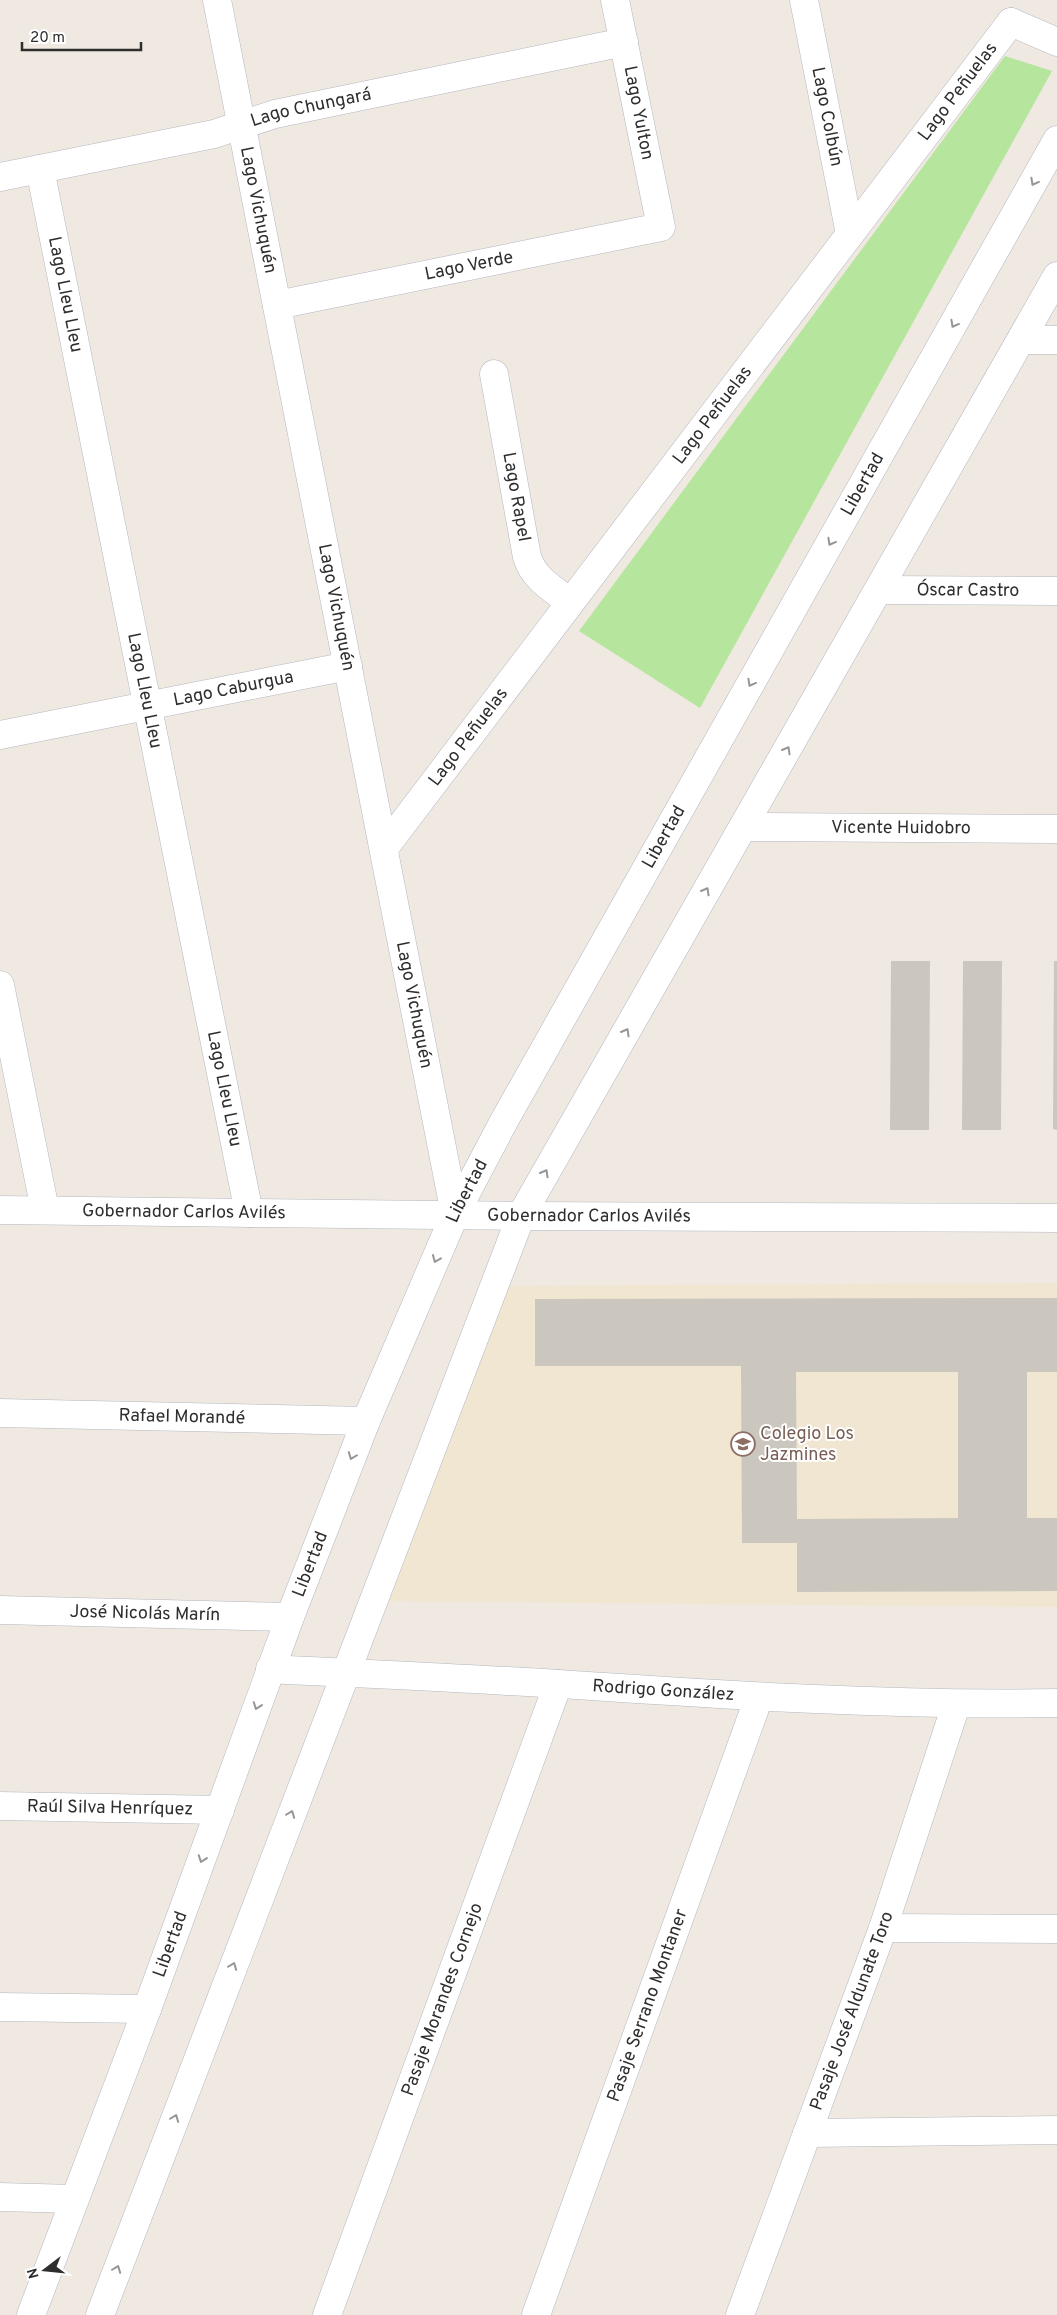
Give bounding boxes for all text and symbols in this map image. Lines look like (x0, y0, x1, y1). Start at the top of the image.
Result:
scale bar (22, 20, 141, 52)
text: 20 m (30, 29, 65, 48)
street label: Lago Peñuelas (913, 38, 1003, 146)
street label: Lago Yulton (618, 64, 658, 162)
street label: Lago Colbún (806, 65, 848, 169)
street label: Lago Chungará (248, 83, 373, 133)
street label: Lago Vichuquén (234, 145, 282, 275)
one-way arrow (1030, 177, 1040, 186)
street label: Lago Lleu Lleu (42, 235, 88, 354)
street label: Lago Verde (423, 246, 515, 286)
one-way arrow (950, 319, 960, 328)
street label: Lago Peñuelas (668, 361, 757, 469)
street label: Libertad (836, 449, 890, 520)
street label: Lago Rapel (497, 450, 536, 544)
one-way arrow (827, 536, 837, 545)
street label: Lago Vichuquén (312, 542, 360, 673)
street label: Óscar Castro (917, 577, 1019, 602)
street label: Lago Lleu Lleu (122, 631, 167, 751)
street label: Lago Caburgua (171, 666, 296, 712)
one-way arrow (747, 678, 757, 687)
street label: Lago Peñuelas (424, 683, 513, 791)
one-way arrow (781, 746, 791, 755)
street label: Libertad (637, 802, 691, 873)
street label: Vicente Huidobro (831, 816, 971, 840)
one-way arrow (700, 887, 710, 896)
street label: Lago Vichuquén (390, 939, 438, 1070)
one-way arrow (619, 1028, 629, 1037)
street label: Lago Lleu Lleu (201, 1029, 247, 1149)
street label: Libertad (441, 1155, 493, 1226)
one-way arrow (539, 1170, 549, 1179)
street label: Gobernador Carlos Avilés (82, 1199, 286, 1225)
street label: Gobernador Carlos Avilés (487, 1204, 691, 1228)
one-way arrow (432, 1254, 443, 1263)
street label: Rafael Morandé (118, 1404, 246, 1430)
place label: Colegio Los Jazmines (760, 1423, 854, 1467)
school or university icon: Colegio Los Jazmines (730, 1431, 756, 1457)
one-way arrow (348, 1452, 358, 1460)
street label: Libertad (287, 1528, 334, 1601)
street label: José Nicolás Marín (69, 1600, 221, 1627)
street label: Rodrigo González (592, 1675, 735, 1707)
one-way arrow (253, 1702, 263, 1710)
street label: Raúl Silva Henríquez (27, 1795, 193, 1821)
one-way arrow (285, 1810, 295, 1819)
one-way arrow (198, 1855, 208, 1863)
street label: Pasaje Morandes Cornejo (397, 1900, 488, 2099)
street label: Pasaje Serrano Montaner (602, 1906, 693, 2105)
street label: Libertad (148, 1908, 193, 1981)
street label: Pasaje José Aldunate Toro (805, 1909, 899, 2114)
one-way arrow (227, 1962, 237, 1971)
one-way arrow (169, 2114, 179, 2123)
north arrow (20, 2245, 70, 2295)
text: N (24, 2266, 44, 2280)
one-way arrow (111, 2266, 121, 2274)

